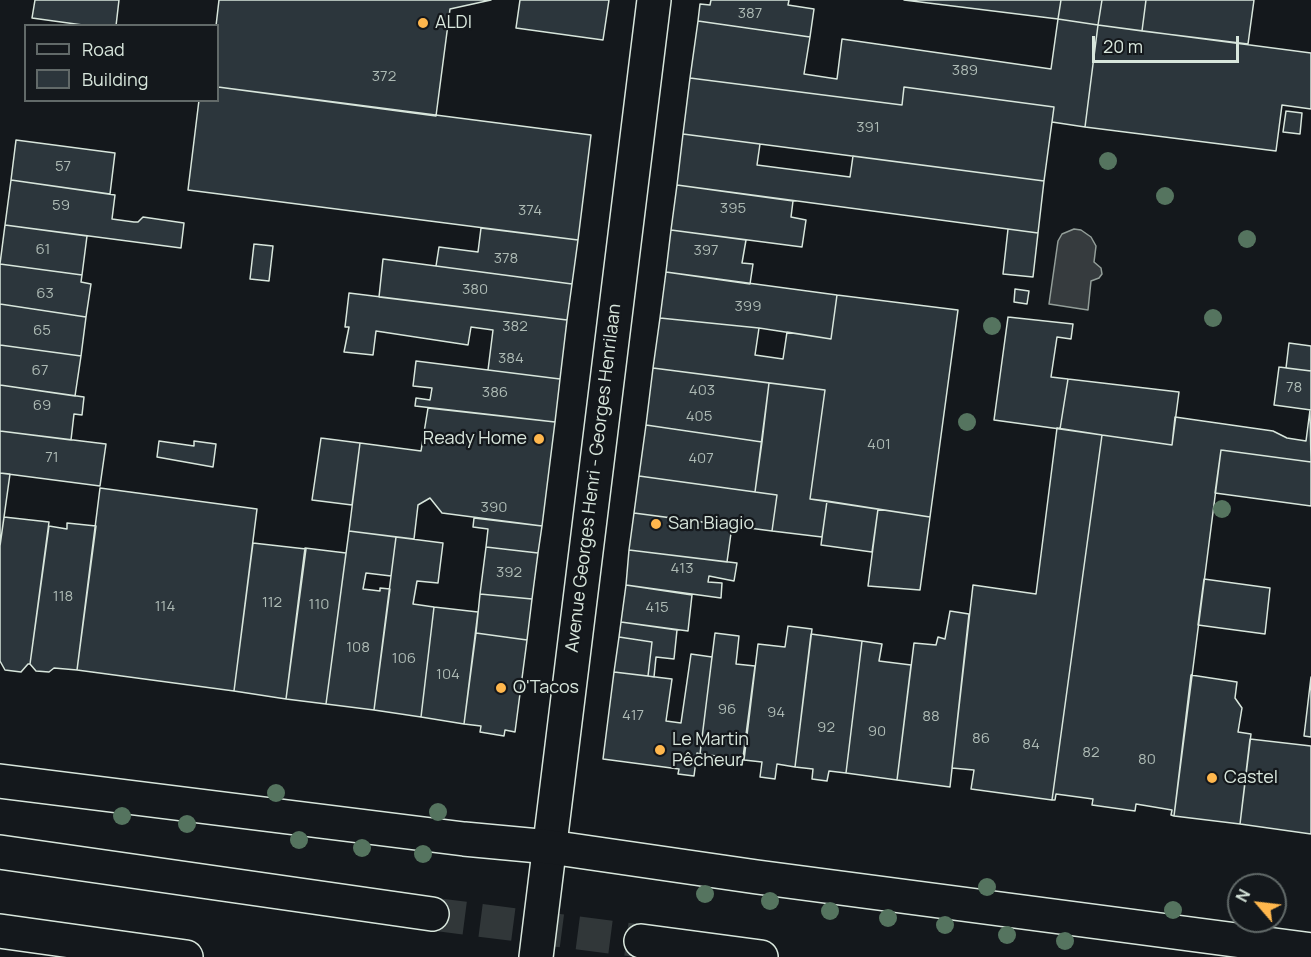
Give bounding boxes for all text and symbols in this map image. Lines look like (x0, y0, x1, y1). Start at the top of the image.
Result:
house number: 387 (738, 5, 762, 23)
place label: ALDI (435, 12, 472, 34)
marker: ALDI (416, 16, 430, 30)
legend (24, 24, 219, 102)
scale bar (1095, 24, 1242, 62)
text: 20 m (1103, 34, 1143, 58)
text: Road (82, 37, 125, 61)
house number: 389 (952, 62, 978, 80)
text: Building (82, 67, 148, 91)
house number: 372 (372, 68, 396, 86)
house number: 391 (856, 119, 880, 137)
house number: 57 (55, 158, 71, 176)
house number: 59 (52, 197, 70, 215)
house number: 395 (720, 200, 746, 218)
house number: 374 (518, 202, 542, 220)
house number: 61 (36, 241, 50, 259)
house number: 397 (694, 242, 718, 260)
house number: 378 (494, 250, 518, 268)
house number: 380 (462, 281, 488, 299)
house number: 63 (36, 285, 54, 303)
house number: 399 (735, 298, 761, 316)
street label: Avenue Georges Henri - Georges Henrilaan (562, 302, 626, 654)
house number: 382 (502, 318, 528, 336)
house number: 65 (33, 322, 51, 340)
house number: 384 (498, 350, 524, 368)
house number: 67 (32, 362, 48, 380)
house number: 78 (1286, 379, 1302, 397)
house number: 403 (689, 382, 715, 400)
house number: 386 (482, 384, 508, 402)
house number: 69 (33, 397, 51, 415)
house number: 405 (686, 408, 712, 426)
place label: Ready Home (423, 428, 527, 450)
marker: Ready Home (532, 432, 546, 446)
house number: 401 (867, 436, 891, 454)
house number: 71 (45, 449, 59, 467)
house number: 407 (688, 450, 714, 468)
house number: 390 (481, 499, 507, 517)
place label: San Biagio (668, 513, 754, 535)
marker: San Biagio (649, 517, 663, 531)
house number: 413 (671, 560, 693, 578)
house number: 392 (496, 564, 522, 582)
house number: 118 (53, 588, 73, 606)
house number: 112 (262, 594, 282, 612)
house number: 110 (309, 596, 329, 614)
house number: 114 (155, 598, 175, 616)
house number: 415 (645, 599, 669, 617)
house number: 108 (346, 639, 370, 657)
house number: 106 (392, 650, 416, 668)
house number: 104 (436, 666, 460, 684)
place label: O'Tacos (513, 677, 579, 699)
marker: O'Tacos (494, 681, 508, 695)
house number: 96 (718, 701, 736, 719)
house number: 94 (767, 704, 785, 722)
house number: 417 (622, 707, 644, 725)
house number: 88 (922, 708, 940, 726)
house number: 92 (817, 719, 835, 737)
house number: 90 (868, 723, 886, 741)
place label: Le Martin Pêcheur (672, 729, 749, 771)
house number: 86 (972, 730, 990, 748)
house number: 84 (1022, 736, 1040, 754)
marker: Le Martin Pêcheur (653, 743, 667, 757)
house number: 82 (1082, 744, 1100, 762)
house number: 80 (1138, 751, 1156, 769)
place label: Castel (1224, 767, 1278, 789)
marker: Castel (1205, 771, 1219, 785)
north arrow (1227, 873, 1287, 933)
text: N (1230, 885, 1255, 906)

